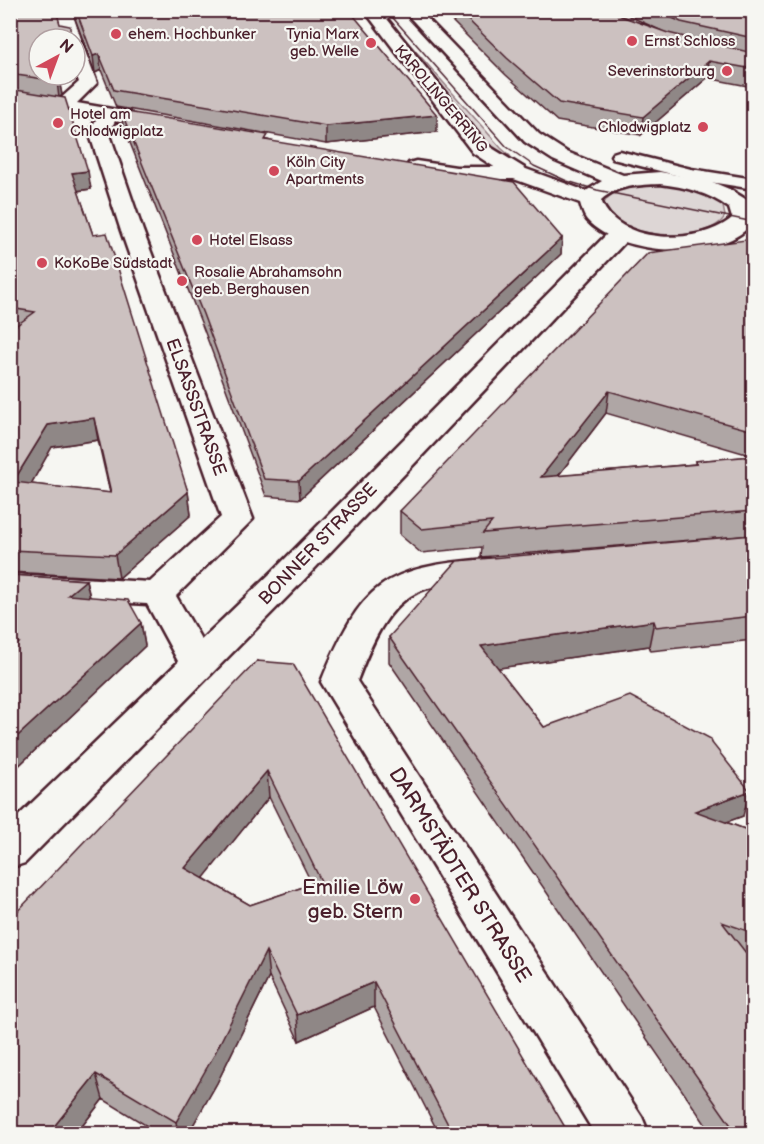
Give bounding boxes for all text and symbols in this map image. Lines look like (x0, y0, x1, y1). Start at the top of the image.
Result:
place label: ehem. Hochbunker (128, 25, 256, 44)
place label: Tynia Marx geb. Welle (286, 25, 359, 61)
north arrow (27, 27, 87, 87)
marker: ehem. Hochbunker (109, 27, 123, 41)
place label: Ernst Schloss (644, 32, 736, 51)
marker: Ernst Schloss (625, 34, 639, 48)
text: N (55, 36, 77, 58)
marker: Tynia Marx geb. Welle (364, 36, 378, 50)
street label: KAROLINGERRING (390, 41, 492, 157)
place label: Severinstorburg (608, 62, 715, 81)
marker: Severinstorburg (720, 64, 734, 78)
place label: Hotel am Chlodwigplatz (70, 105, 164, 141)
marker: Hotel am Chlodwigplatz (51, 116, 65, 130)
place label: Chlodwigplatz (598, 118, 692, 137)
marker: Chlodwigplatz (696, 120, 710, 134)
place label: Köln City Apartments (286, 153, 365, 189)
marker: Köln City Apartments (267, 164, 281, 178)
place label: Hotel Elsass (209, 231, 293, 250)
marker: Hotel Elsass (190, 233, 204, 247)
place label: KoKoBe Südstadt (54, 254, 173, 273)
marker: KoKoBe Südstadt (35, 256, 49, 270)
place label: Rosalie Abrahamsohn geb. Berghausen (194, 263, 342, 299)
marker: Rosalie Abrahamsohn geb. Berghausen (175, 274, 189, 288)
street label: ELSASSSTRASSE (161, 335, 231, 479)
street label: BONNER STRASSE (254, 479, 382, 609)
street label: DARMSTÄDTER STRASSE (383, 763, 537, 987)
place label: Emilie Löw geb. Stern (302, 875, 403, 924)
marker: Emilie Löw geb. Stern (408, 892, 422, 906)

